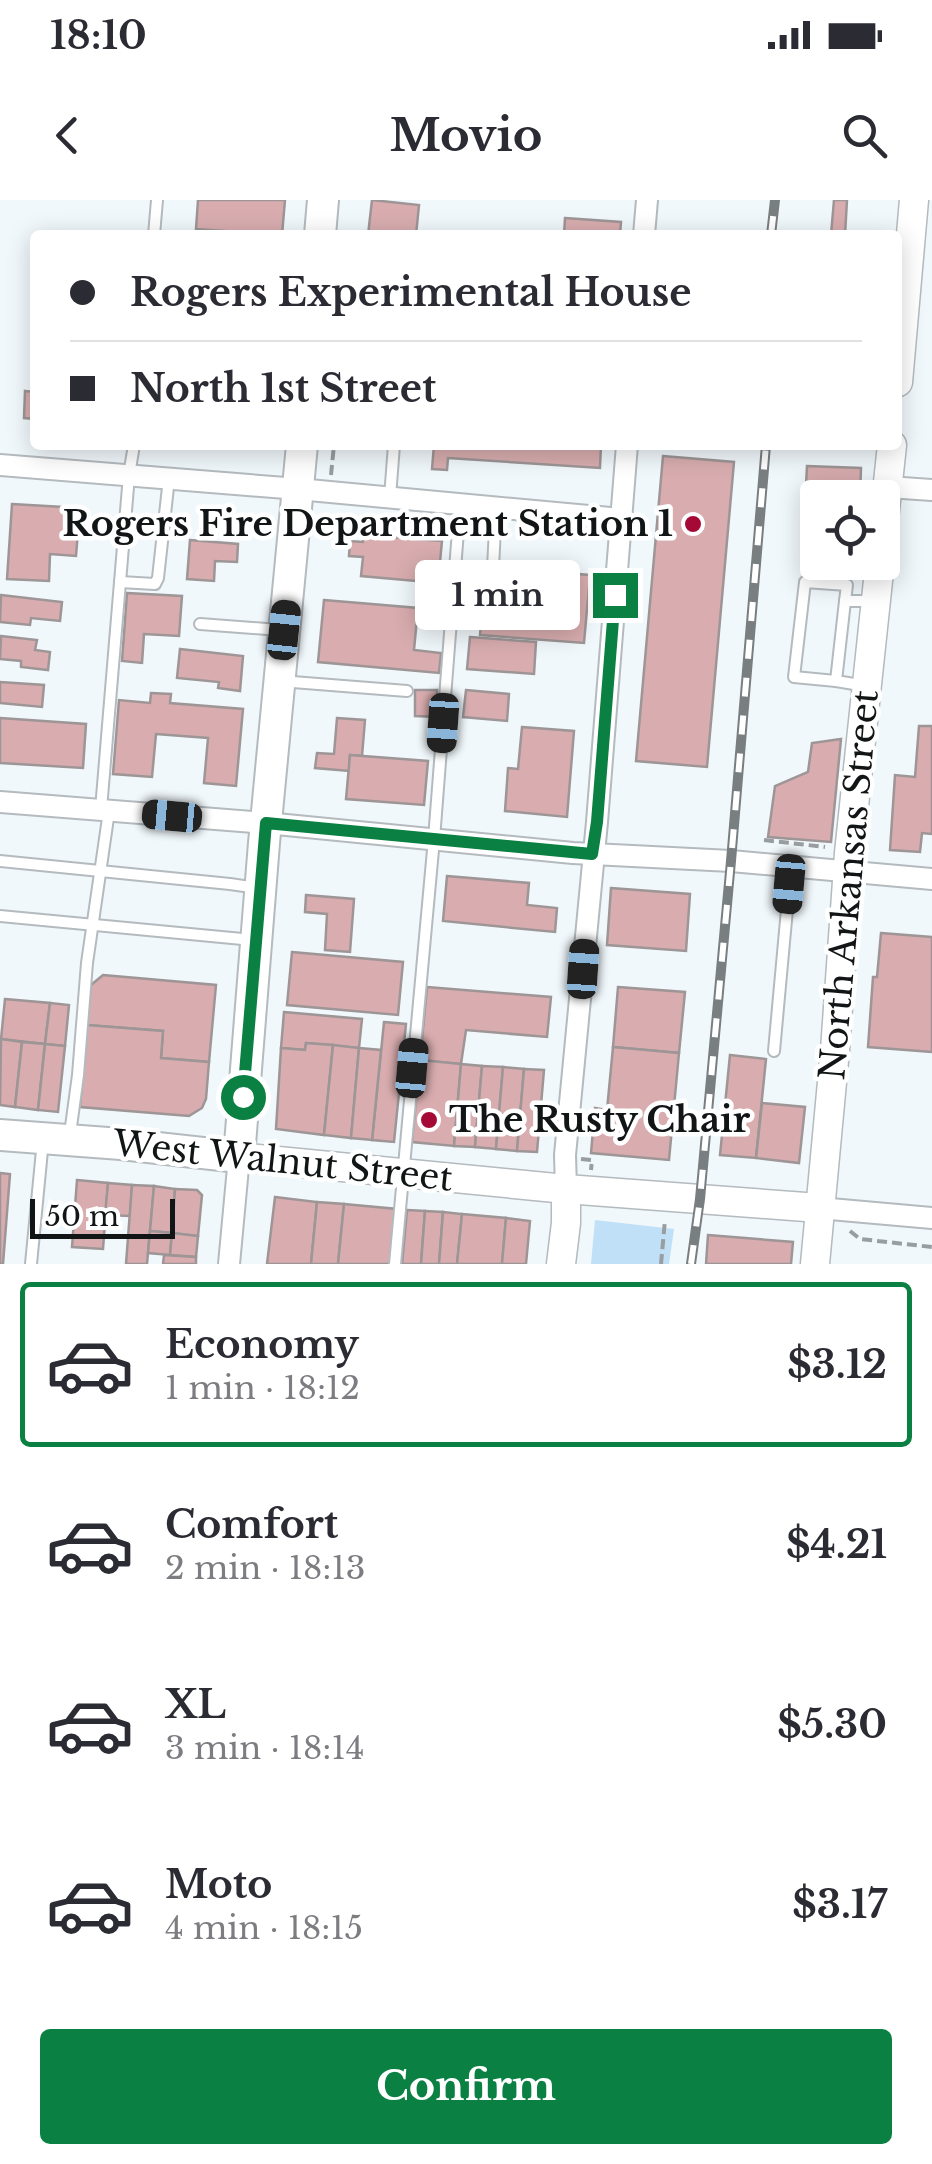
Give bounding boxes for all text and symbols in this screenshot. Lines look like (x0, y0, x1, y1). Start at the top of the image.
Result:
text: 18:10 (50, 12, 147, 59)
text: Movio (389, 107, 543, 163)
icon: back (40, 108, 95, 163)
icon: search (837, 108, 892, 163)
text: Rogers Experimental House (130, 269, 691, 316)
text: North 1st Street (130, 365, 437, 412)
map controls (800, 480, 900, 580)
button: locate (800, 480, 900, 580)
place label: Rogers Fire Department Station 1 (62, 502, 673, 545)
marker: Rogers Fire Department Station 1 (682, 513, 704, 535)
callout: 1 min (415, 560, 580, 630)
route end (593, 573, 638, 618)
text: 1 min (451, 575, 544, 615)
car (266, 599, 302, 661)
street label: North Arkansas Street (810, 688, 887, 1082)
car (426, 692, 460, 754)
car (141, 798, 203, 834)
car (771, 853, 807, 915)
car (566, 938, 600, 1000)
car (394, 1037, 430, 1099)
route start (221, 1075, 266, 1120)
place label: The Rusty Chair (449, 1098, 751, 1141)
marker: The Rusty Chair (418, 1109, 440, 1131)
street label: West Walnut Street (110, 1121, 455, 1200)
scale bar (30, 1194, 175, 1238)
text: 50 m (45, 1199, 119, 1234)
icon: car (45, 1320, 135, 1410)
text: Economy (165, 1321, 359, 1368)
text: $3.12 (787, 1341, 887, 1388)
text: 1 min · 18:12 (165, 1368, 360, 1408)
icon: car (45, 1500, 135, 1590)
text: Comfort (165, 1501, 338, 1548)
text: $4.21 (786, 1521, 887, 1568)
text: 2 min · 18:13 (165, 1548, 365, 1588)
icon: car (45, 1680, 135, 1770)
text: XL (165, 1681, 226, 1728)
text: $5.30 (777, 1701, 887, 1748)
text: 3 min · 18:14 (165, 1728, 364, 1768)
icon: car (45, 1860, 135, 1950)
text: Moto (165, 1861, 272, 1908)
text: $3.17 (792, 1881, 887, 1928)
text: 4 min · 18:15 (165, 1908, 363, 1948)
button: Confirm (40, 2029, 892, 2144)

